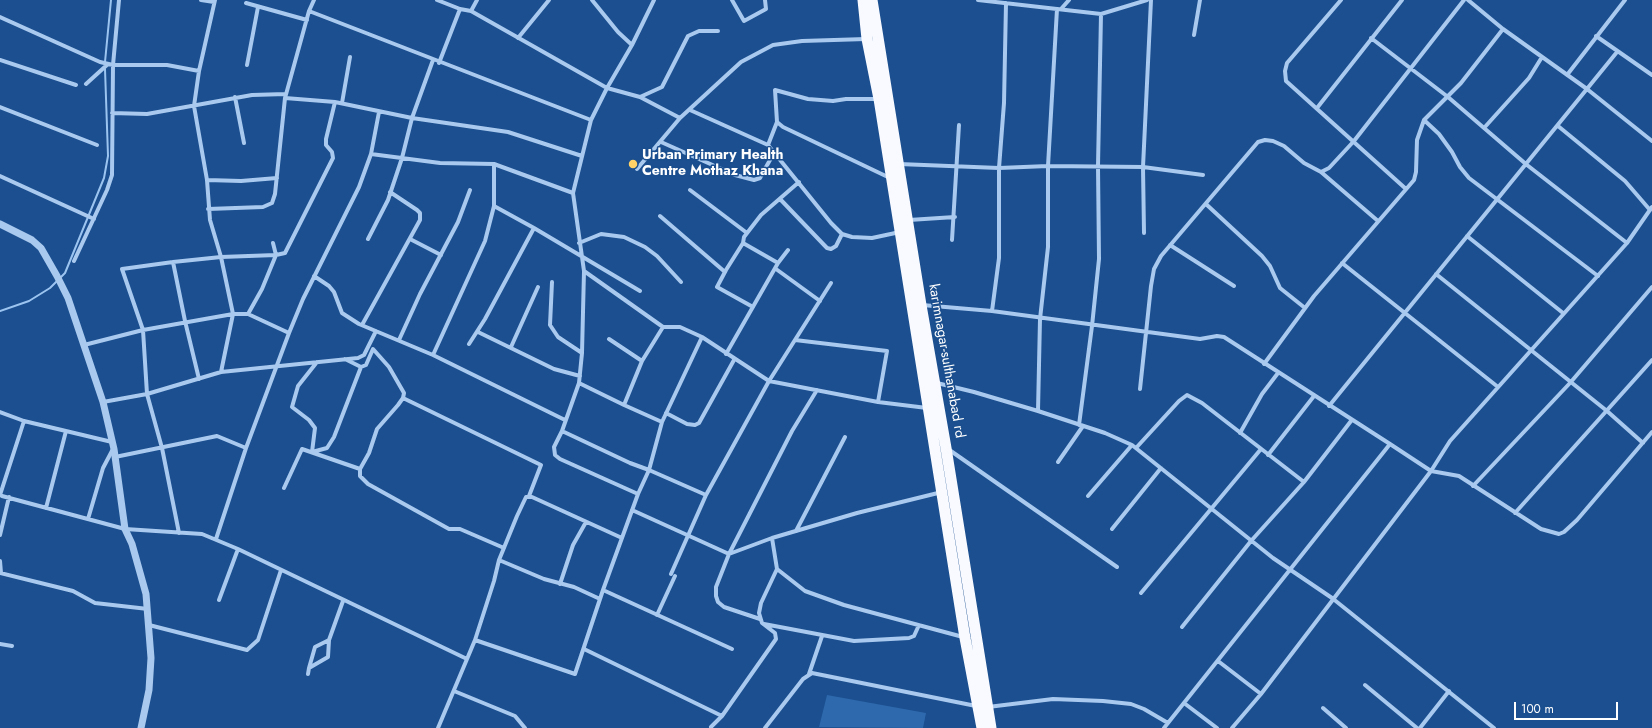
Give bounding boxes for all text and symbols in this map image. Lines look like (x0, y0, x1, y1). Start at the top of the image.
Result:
place label: Urban Primary Health Centre Mothaz Khana (642, 148, 784, 180)
marker: Urban Primary Health Centre Mothaz Khana (627, 158, 639, 170)
street label: karimnagar-sulthanabad rd (924, 283, 968, 439)
scale bar (1516, 694, 1620, 720)
text: 100 m (1521, 700, 1554, 718)

